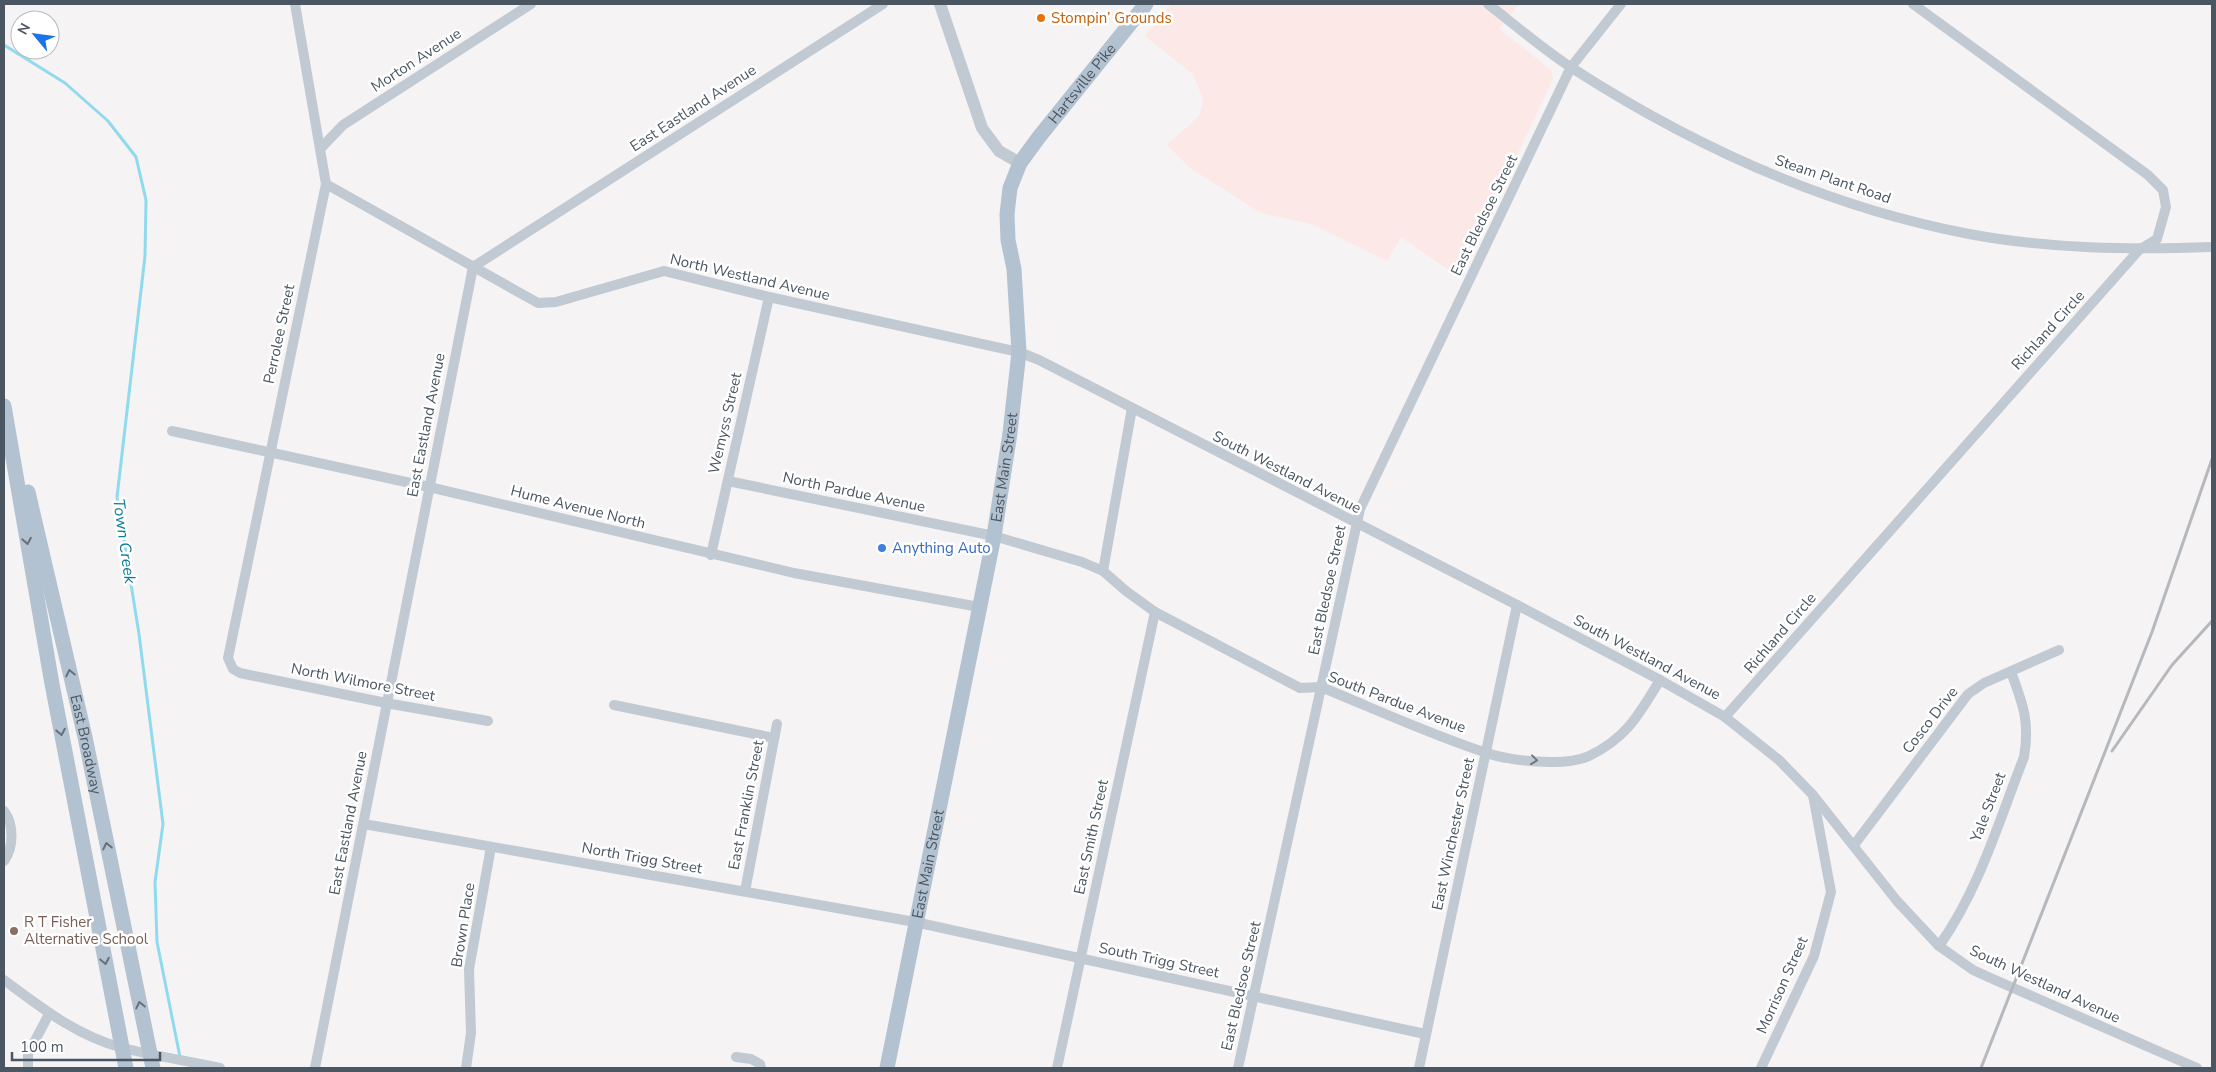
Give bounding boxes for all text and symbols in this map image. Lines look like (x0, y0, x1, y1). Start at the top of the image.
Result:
place label: Stompin’ Grounds (1051, 8, 1172, 28)
north arrow (10, 10, 60, 60)
marker: Stompin’ Grounds (1035, 12, 1047, 24)
text: N (13, 20, 35, 38)
street label: Morton Avenue (367, 23, 465, 97)
street label: Hartsville Pike (1044, 39, 1120, 128)
street label: East Eastland Avenue (626, 60, 760, 156)
street label: East Bledsoe Street (1446, 150, 1522, 279)
street label: Steam Plant Road (1772, 150, 1894, 208)
street label: North Westland Avenue (668, 249, 832, 305)
street label: Perrolee Street (259, 282, 299, 386)
street label: Richland Circle (2007, 286, 2089, 374)
street label: East Eastland Avenue (402, 351, 450, 499)
street label: Wemyss Street (704, 370, 747, 476)
street label: East Main Street (986, 411, 1022, 524)
street label: South Westland Avenue (1209, 426, 1365, 518)
street label: North Pardue Avenue (781, 467, 927, 517)
street label: Hume Avenue North (508, 481, 648, 533)
water label: Town Creek (107, 497, 141, 586)
street label: East Bledsoe Street (1303, 522, 1351, 657)
one-way arrow (22, 537, 32, 545)
place label: Anything Auto (892, 538, 991, 558)
marker: Anything Auto (876, 542, 888, 554)
street label: Richland Circle (1739, 588, 1821, 678)
street label: South Westland Avenue (1570, 610, 1724, 704)
street label: North Wilmore Street (289, 658, 438, 706)
street label: South Pardue Avenue (1325, 667, 1469, 738)
one-way arrow (65, 668, 76, 677)
street label: Cosco Drive (1898, 682, 1962, 758)
street label: East Broadway (65, 693, 107, 796)
one-way arrow (55, 728, 66, 737)
street label: East Franklin Street (724, 738, 768, 871)
street label: East Eastland Avenue (324, 749, 372, 897)
one-way arrow (1530, 754, 1538, 765)
street label: East Winchester Street (1427, 755, 1479, 912)
street label: Yale Street (1965, 769, 2011, 846)
street label: East Smith Street (1069, 777, 1113, 896)
street label: East Main Street (907, 807, 949, 920)
street label: North Trigg Street (580, 838, 705, 879)
one-way arrow (102, 841, 113, 850)
street label: Brown Place (446, 881, 480, 969)
place label: R T Fisher Alternative School (24, 912, 149, 949)
street label: East Bledsoe Street (1216, 919, 1266, 1053)
marker: R T Fisher Alternative School (8, 925, 20, 937)
street label: Morrison Street (1752, 933, 1813, 1037)
street label: South Trigg Street (1097, 937, 1222, 983)
street label: South Westland Avenue (1966, 940, 2124, 1028)
one-way arrow (99, 956, 109, 965)
one-way arrow (135, 1001, 146, 1009)
scale bar (12, 1030, 160, 1062)
text: 100 m (20, 1037, 64, 1057)

